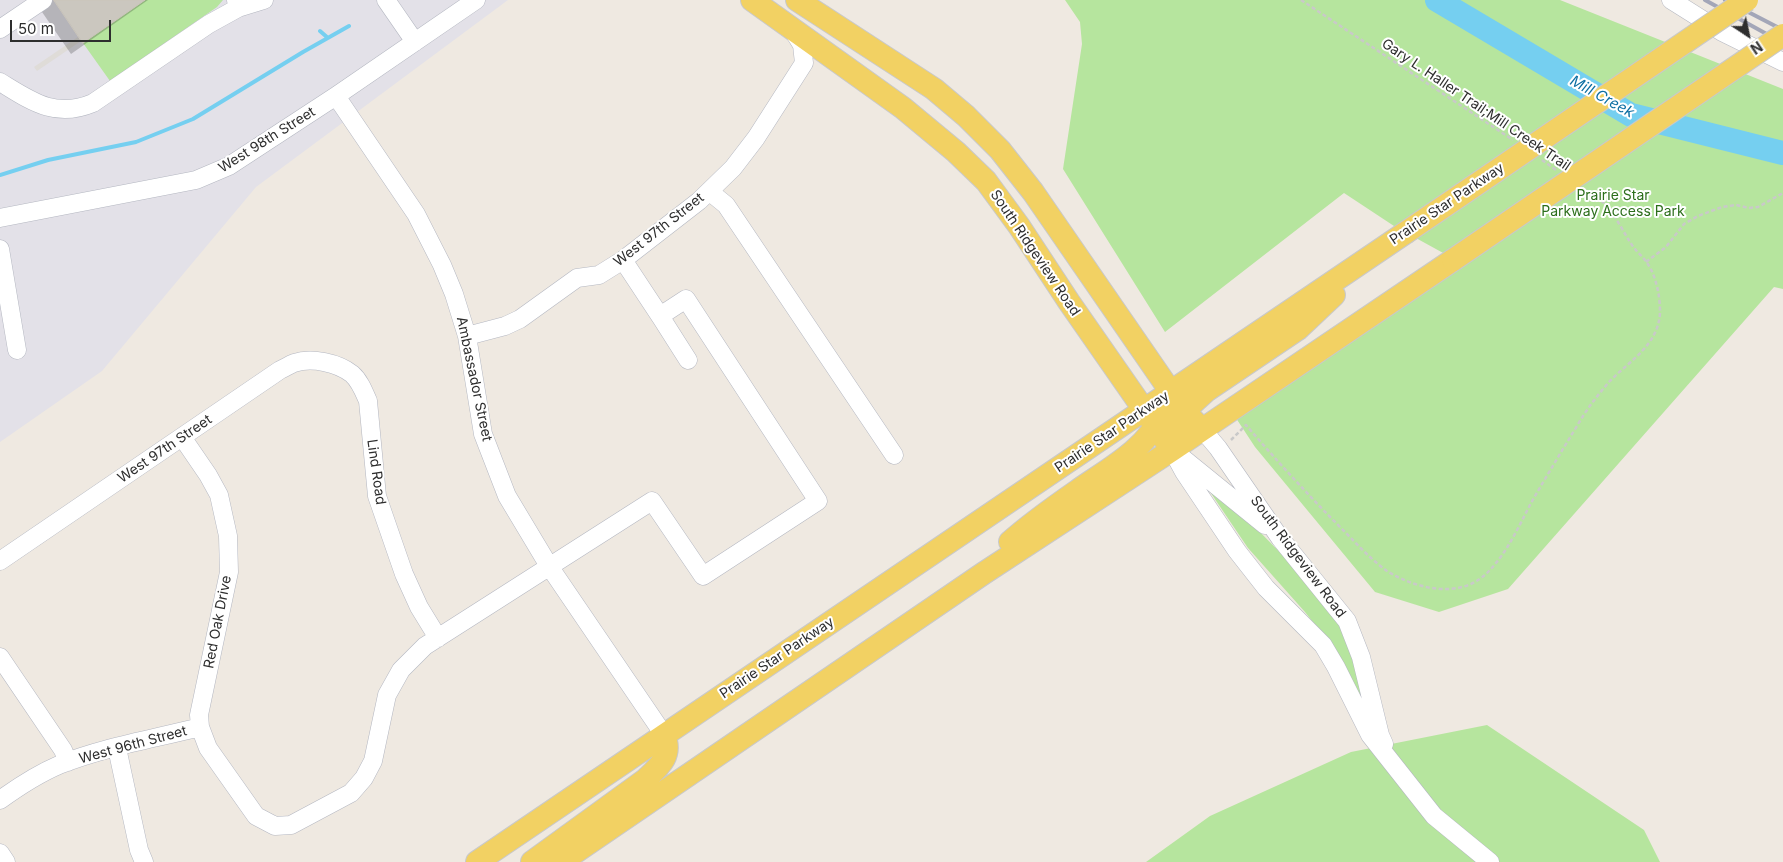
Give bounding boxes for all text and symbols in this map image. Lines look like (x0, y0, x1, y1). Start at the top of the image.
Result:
scale bar (12, 10, 114, 42)
north arrow (1723, 10, 1773, 60)
text: 50 m (18, 19, 54, 38)
street label: Gary L. Haller Trail;Mill Creek Trail (1378, 35, 1574, 175)
text: N (1747, 38, 1766, 58)
water label: Mill Creek (1567, 72, 1637, 122)
street label: West 98th Street (216, 104, 318, 176)
street label: Prairie Star Parkway (1387, 160, 1507, 248)
street label: South Ridgeview Road (987, 187, 1083, 319)
park label: Prairie Star Parkway Access Park (1541, 188, 1685, 220)
street label: West 97th Street (611, 190, 707, 270)
street label: Ambassador Street (453, 315, 495, 443)
street label: Prairie Star Parkway (1052, 388, 1172, 476)
street label: West 97th Street (115, 411, 215, 487)
street label: Lind Road (363, 438, 389, 506)
street label: South Ridgeview Road (1247, 493, 1349, 621)
street label: Red Oak Drive (201, 574, 235, 670)
street label: Prairie Star Parkway (717, 614, 837, 702)
street label: West 96th Street (77, 723, 189, 767)

